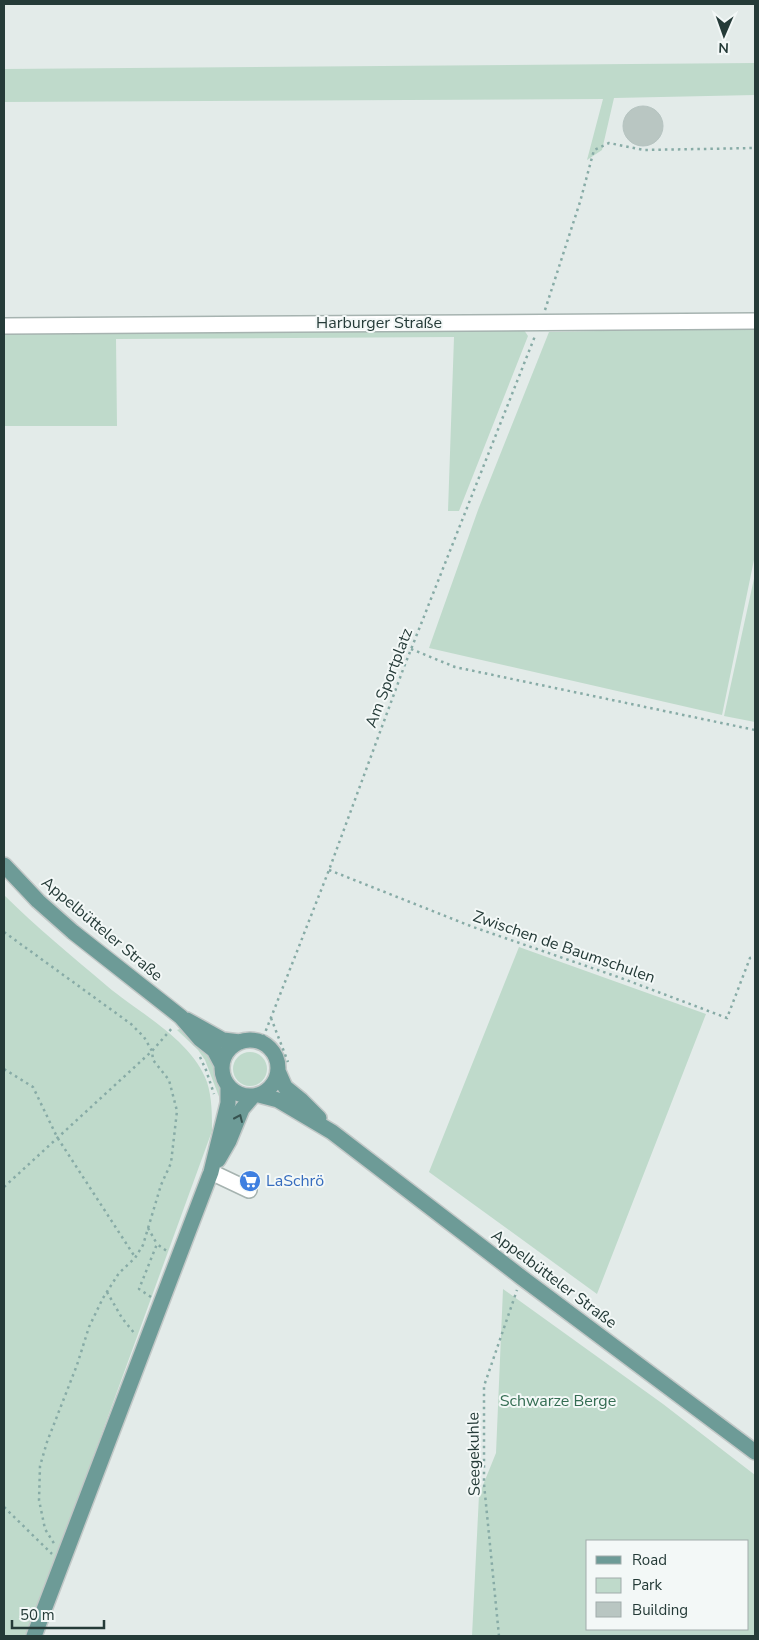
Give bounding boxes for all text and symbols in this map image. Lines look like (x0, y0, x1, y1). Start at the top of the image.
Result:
north arrow (699, 10, 749, 60)
text: N (718, 38, 729, 57)
street label: Harburger Straße (316, 312, 442, 334)
street label: Am Sportplatz (360, 625, 418, 731)
street label: Appelbütteler Straße (37, 872, 167, 986)
street label: Zwischen de Baumschulen (470, 905, 658, 989)
one-way arrow (232, 1114, 243, 1123)
supermarket icon: LaSchrö (238, 1169, 262, 1193)
place label: LaSchrö (266, 1170, 324, 1192)
street label: Appelbütteler Straße (487, 1224, 621, 1334)
park label: Schwarze Berge (500, 1390, 616, 1412)
street label: Seegekuhle (462, 1412, 486, 1496)
legend (586, 1540, 749, 1630)
text: Road (632, 1550, 667, 1570)
text: Park (632, 1575, 662, 1595)
scale bar (12, 1598, 105, 1630)
text: Building (632, 1600, 688, 1620)
text: 50 m (20, 1605, 55, 1625)

